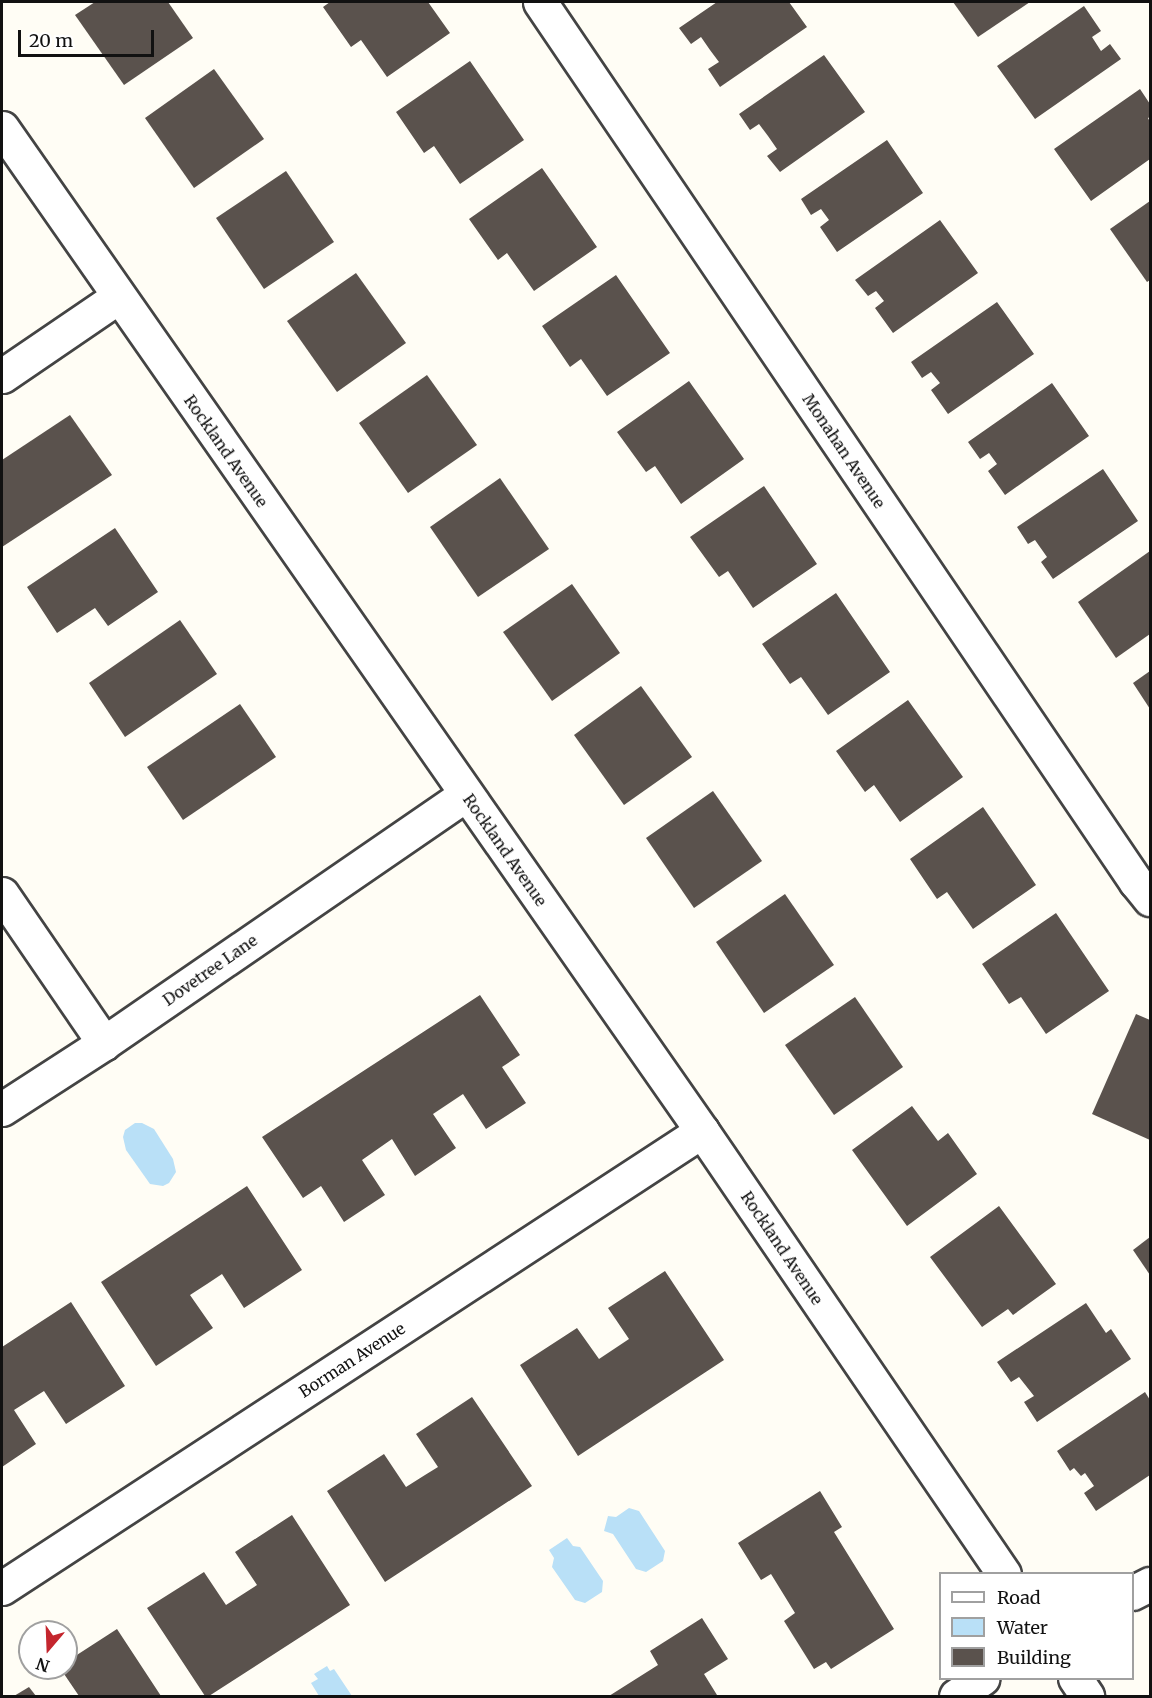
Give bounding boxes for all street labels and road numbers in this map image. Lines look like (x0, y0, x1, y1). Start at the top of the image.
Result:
street label: Monahan Avenue (799, 390, 889, 512)
street label: Rockland Avenue (180, 391, 272, 511)
street label: Rockland Avenue (459, 790, 551, 910)
street label: Dovetree Lane (159, 930, 261, 1010)
street label: Rockland Avenue (737, 1188, 827, 1308)
street label: Borman Avenue (295, 1319, 409, 1401)

